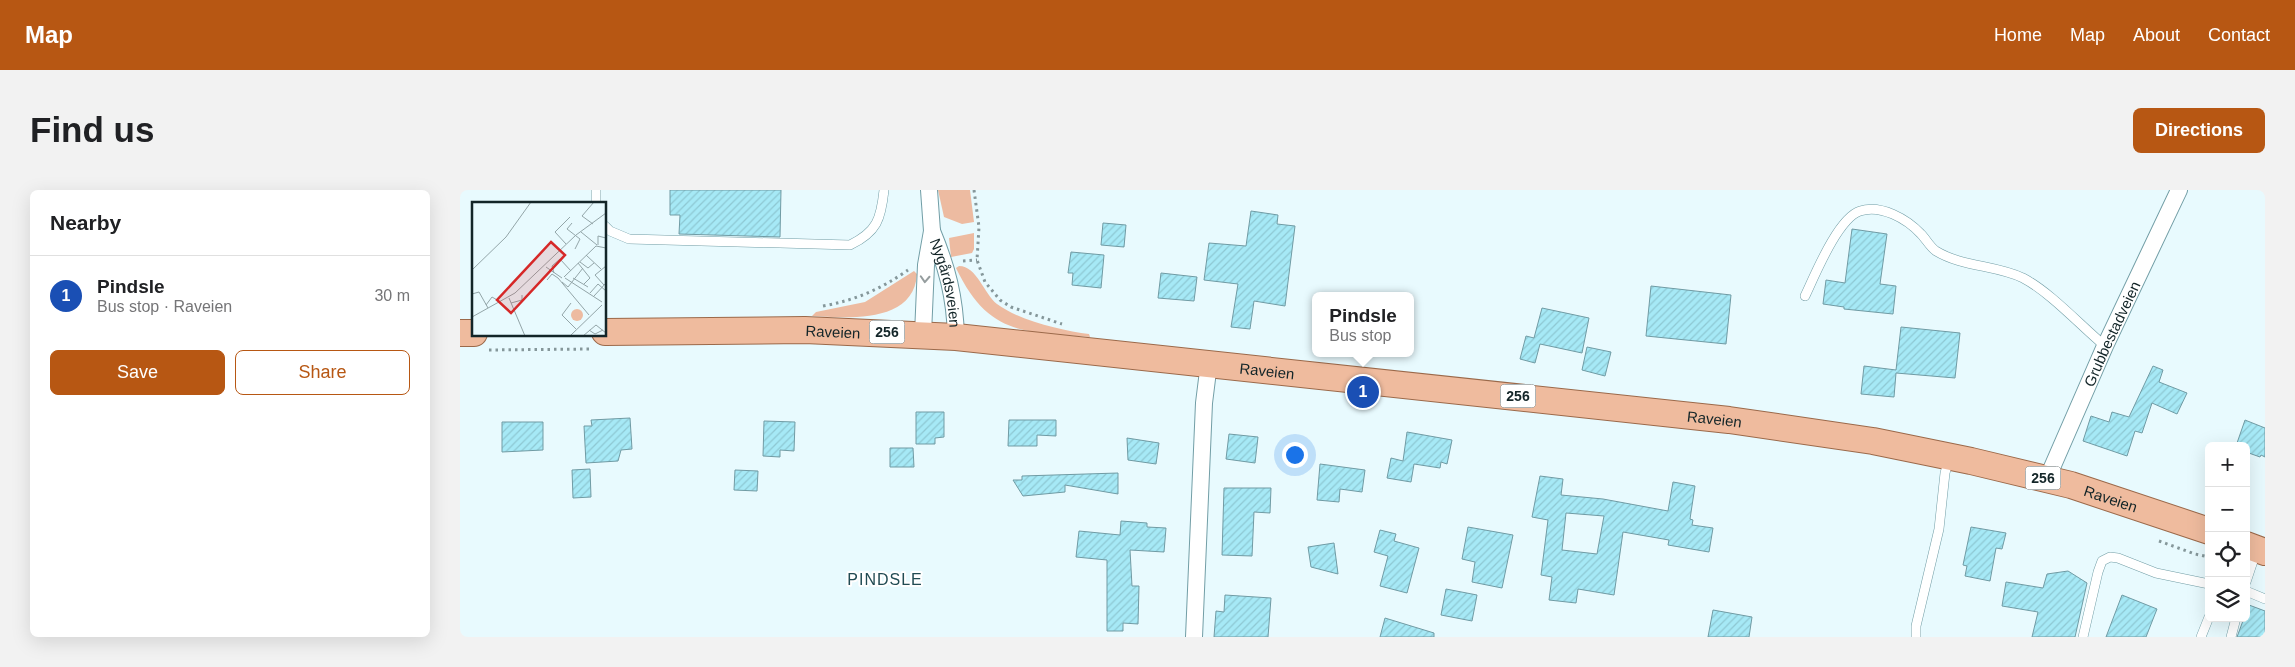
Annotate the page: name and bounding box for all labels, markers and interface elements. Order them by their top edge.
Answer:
text: Map [25,21,73,48]
text: Home [1994,25,2042,45]
text: Map [2070,25,2105,45]
text: About [2133,25,2180,45]
text: Contact [2208,25,2270,45]
button: Directions [2133,108,2265,153]
text: Find us [30,110,154,149]
inset map [472,202,606,336]
text: Nearby [50,211,121,234]
street label: Nygårdsveien [927,236,964,328]
one-way arrow [919,275,930,283]
text: Pindsle [97,276,165,297]
street label: Grubbestadveien [2080,278,2143,389]
text: 1 [62,287,70,304]
text: 30 m [374,287,410,304]
popup [1312,292,1414,357]
text: Bus stop · Raveien [97,298,232,315]
text: Pindsle [1329,305,1397,326]
road number: 256 [870,320,904,344]
street label: Raveien [805,322,861,341]
text: Bus stop [1329,327,1391,344]
button: Save [50,350,225,395]
button: Share [235,350,410,395]
street label: Raveien [1239,359,1295,382]
pin: 1 [1347,373,1379,411]
road number: 256 [1500,385,1536,408]
street label: Raveien [1686,407,1743,430]
your location [1282,442,1308,468]
map controls [2205,442,2250,622]
button: + [2205,442,2250,487]
road number: 256 [2026,466,2060,490]
street label: Raveien [2082,482,2140,515]
button: − [2205,487,2250,532]
button: locate [2205,532,2250,577]
district label: PINDSLE [847,571,923,588]
button: layers [2205,577,2250,622]

